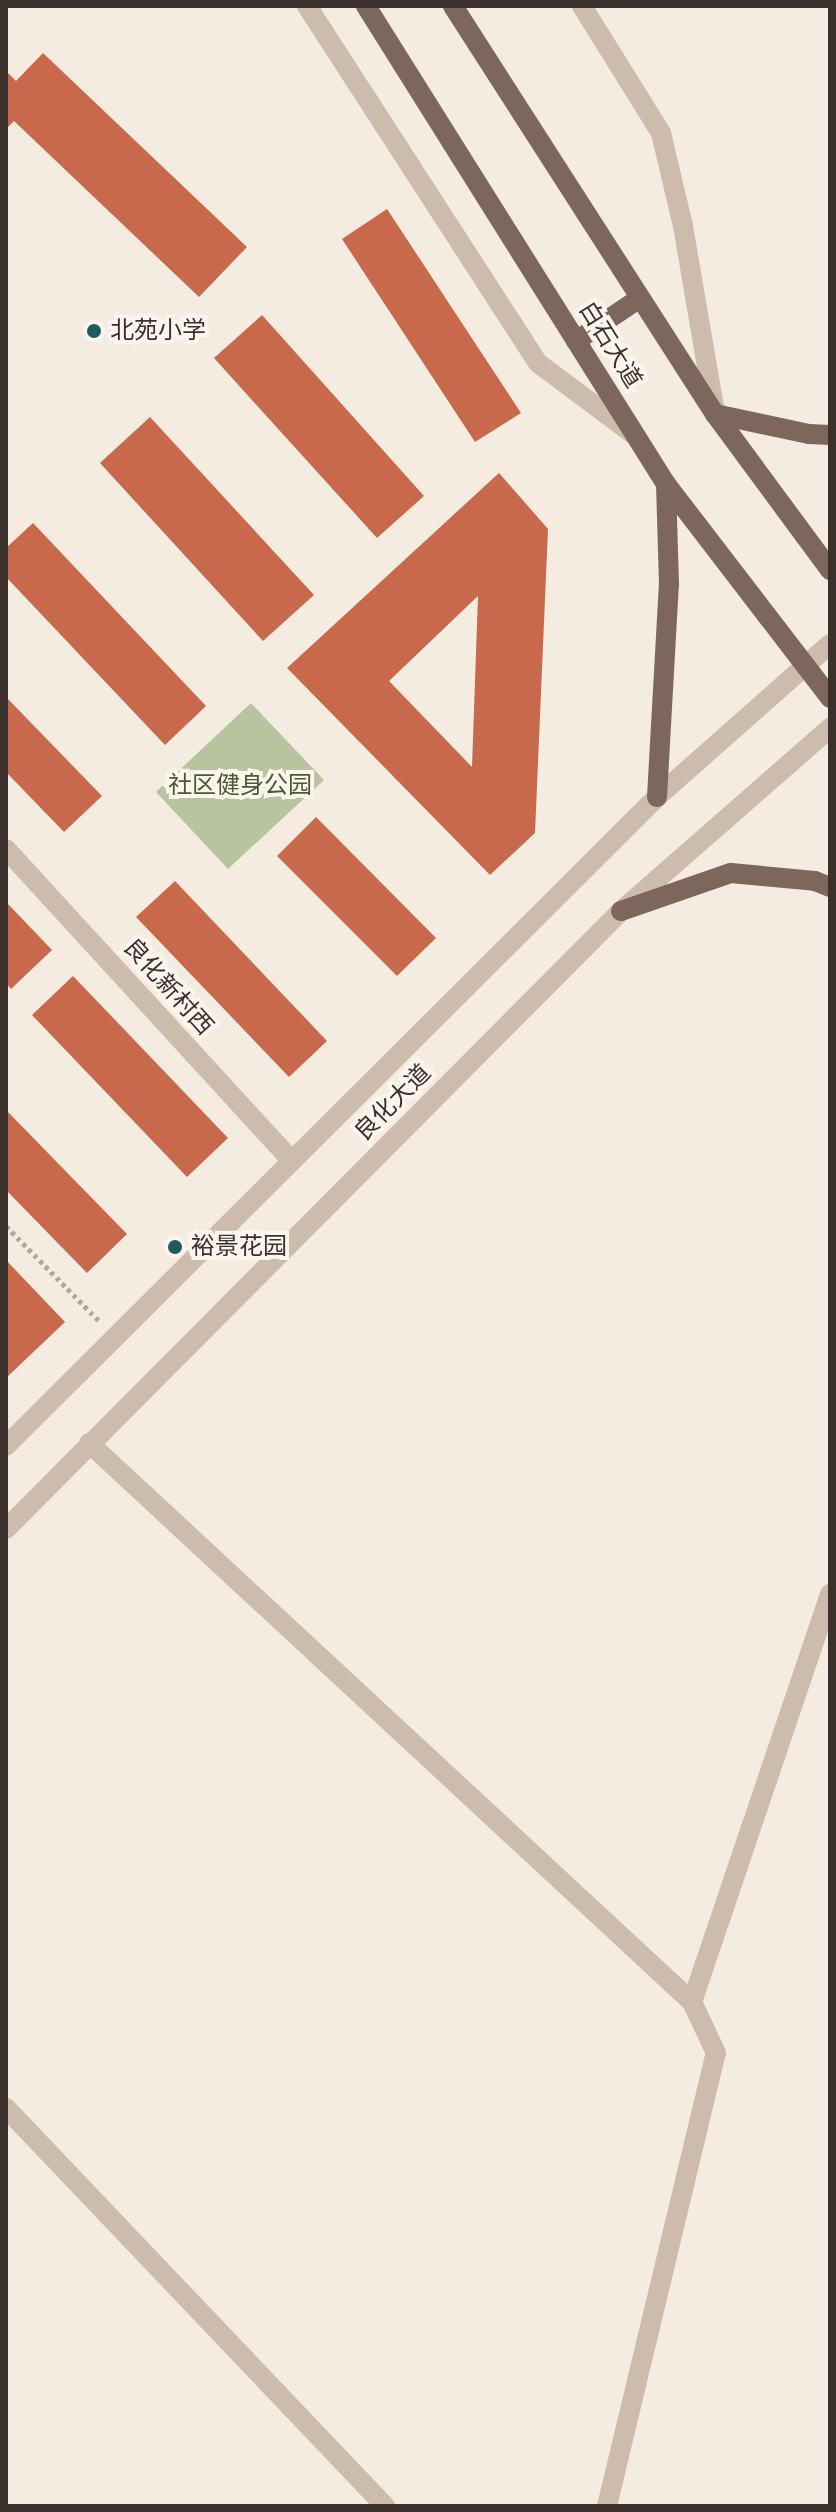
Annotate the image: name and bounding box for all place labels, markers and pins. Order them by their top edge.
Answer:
place label: 北苑小学 [110,317,206,345]
marker: 北苑小学 [85,322,103,340]
place label: 裕景花园 [191,1233,287,1261]
marker: 裕景花园 [166,1238,184,1256]

